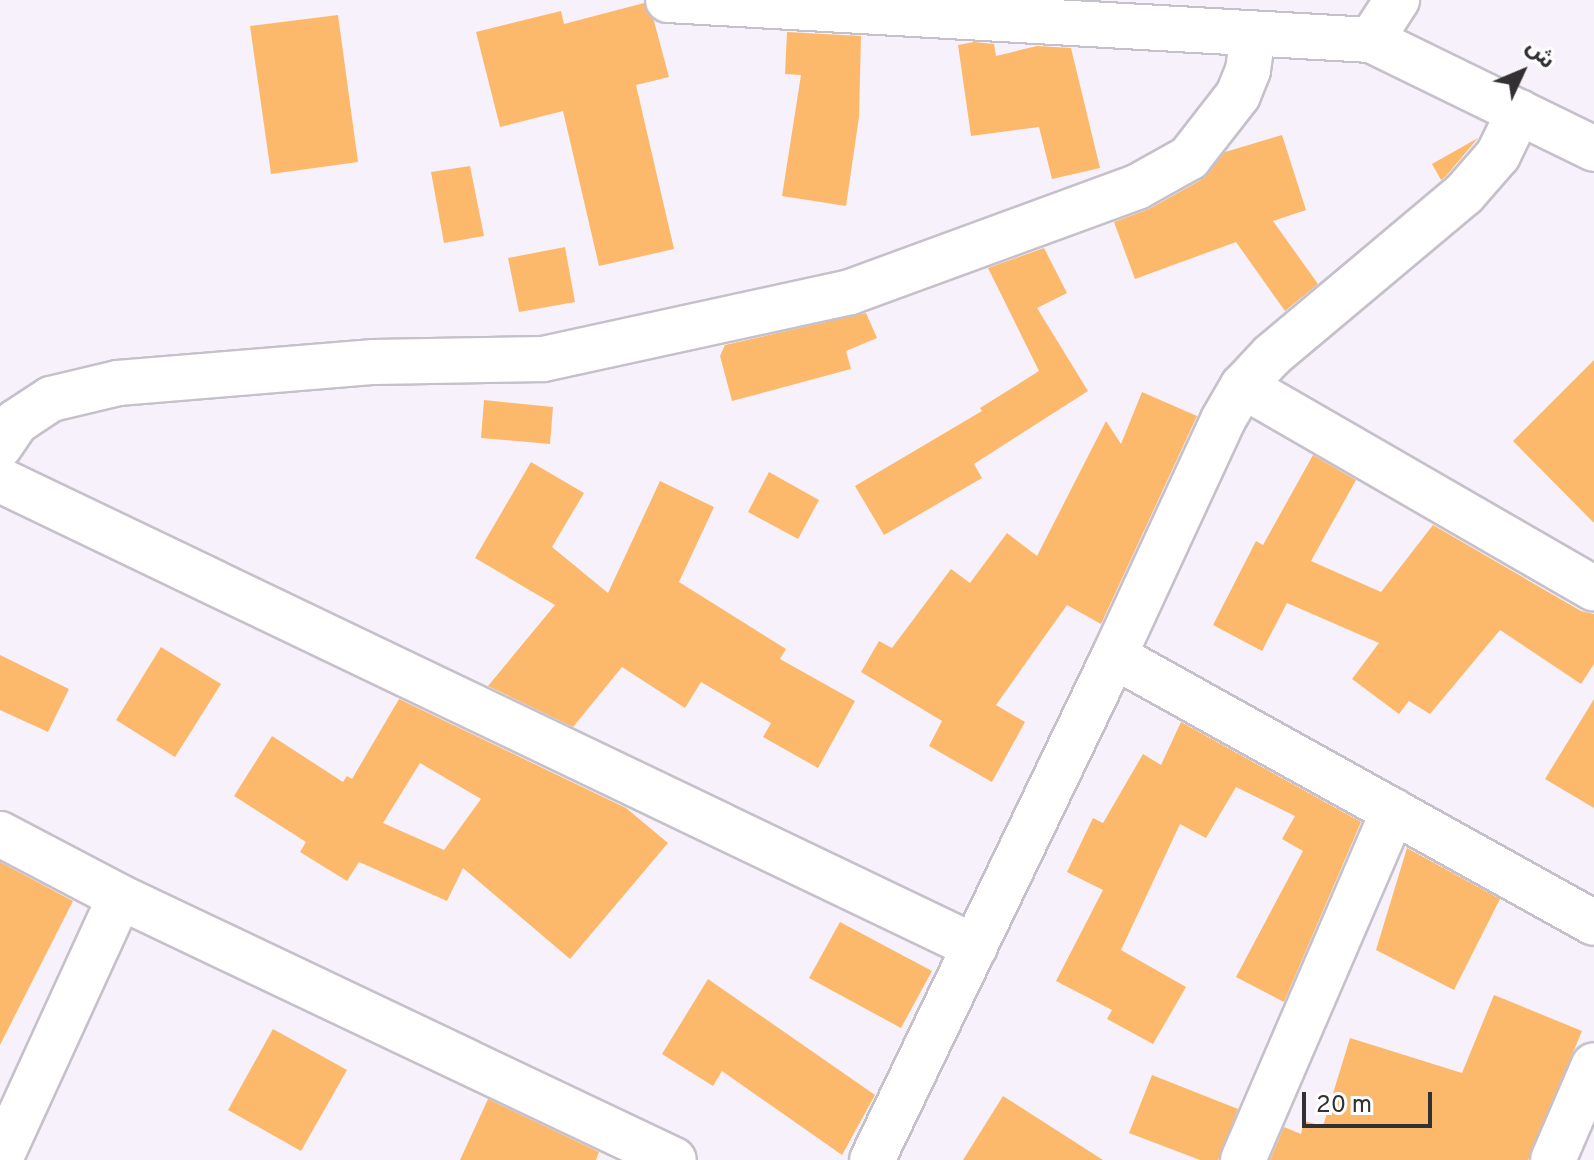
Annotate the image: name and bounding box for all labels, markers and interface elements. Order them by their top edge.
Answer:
north arrow [1482,32,1562,112]
text: ش [1519,35,1560,75]
scale bar [1306,1076,1436,1126]
text: 20 m [1316,1091,1372,1121]

